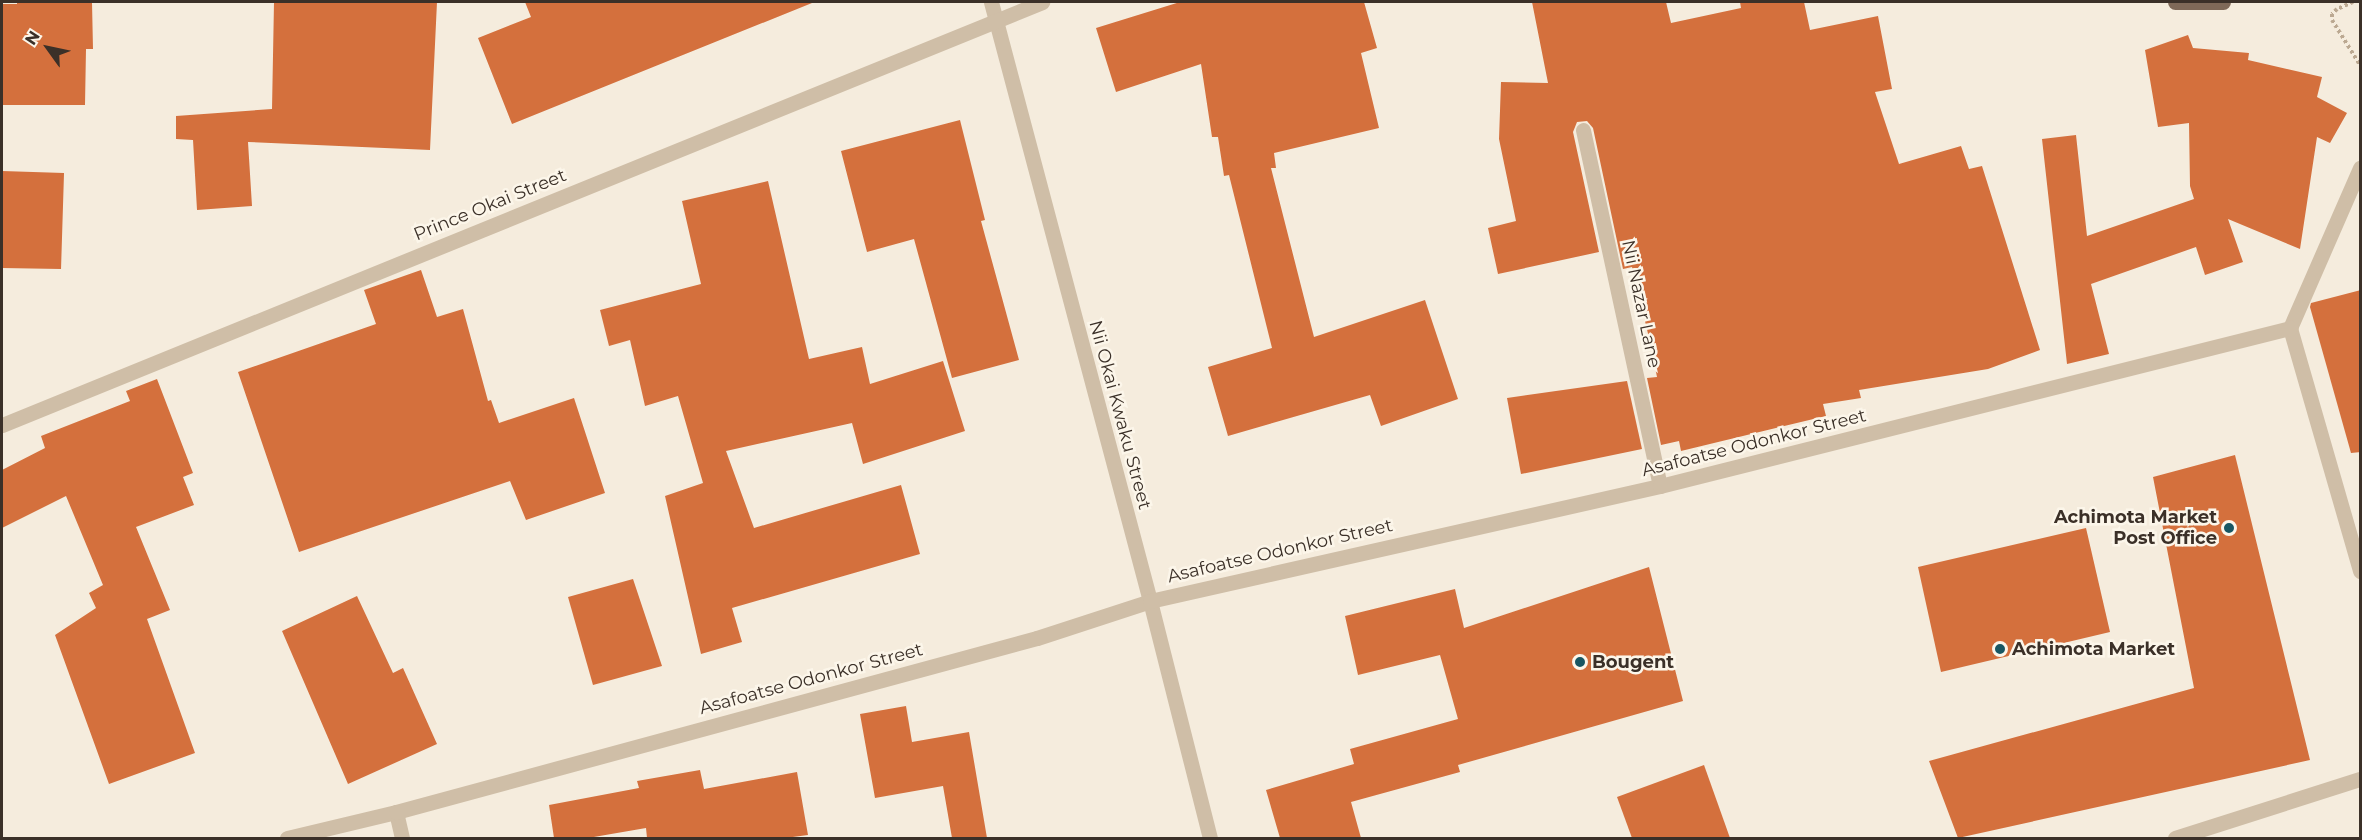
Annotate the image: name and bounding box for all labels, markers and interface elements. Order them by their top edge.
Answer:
north arrow [18,18,78,78]
text: N [21,27,44,49]
street label: Prince Okai Street [411,165,569,245]
street label: Nii Nazar Lane [1617,238,1665,370]
street label: Nii Okai Kwaku Street [1084,318,1156,512]
street label: Asafoatse Odonkor Street [1640,405,1868,481]
place label: Achimota Market Post Office [2054,507,2217,550]
street label: Asafoatse Odonkor Street [1165,515,1395,587]
marker: Achimota Market Post Office [2222,521,2236,535]
place label: Achimota Market [2012,638,2175,660]
street label: Asafoatse Odonkor Street [697,639,925,719]
marker: Achimota Market [1993,642,2007,656]
place label: Bougent [1592,651,1674,673]
marker: Bougent [1573,655,1587,669]

